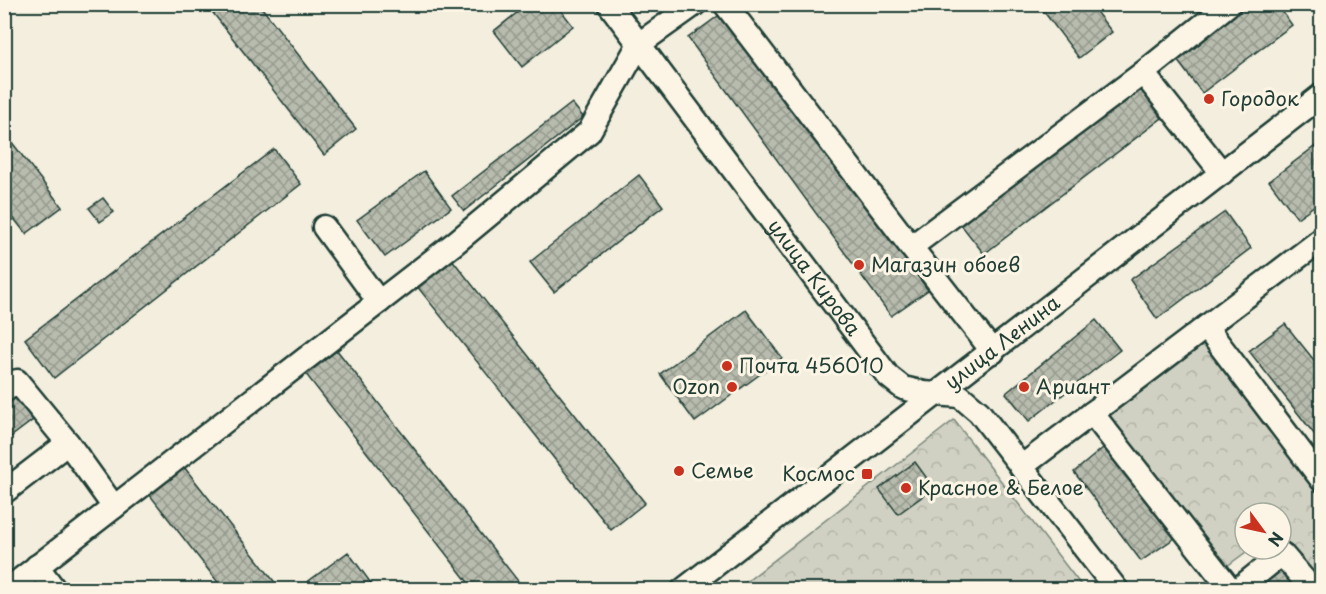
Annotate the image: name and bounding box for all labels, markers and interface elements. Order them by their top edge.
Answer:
place label: Городок [1221,83,1299,113]
marker: Городок [1202,92,1216,106]
street label: улица Кирова [761,212,869,342]
place label: Магазин обоев [871,249,1020,279]
marker: Магазин обоев [852,258,866,272]
street label: улица Ленина [938,287,1066,396]
place label: Почта 456010 [739,350,884,380]
marker: Почта 456010 [720,359,734,373]
place label: Ozon [672,371,720,401]
place label: Ариант [1036,371,1110,401]
marker: Ozon [725,380,739,394]
marker: Ариант [1017,380,1031,394]
place label: Семье [691,455,754,485]
place label: Космос [782,458,855,488]
marker: Семье [672,464,686,478]
marker: Космос [860,467,874,481]
place label: Красное & Белое [918,472,1084,502]
marker: Красное & Белое [899,481,913,495]
north arrow [1233,501,1293,561]
text: N [1263,528,1290,552]

